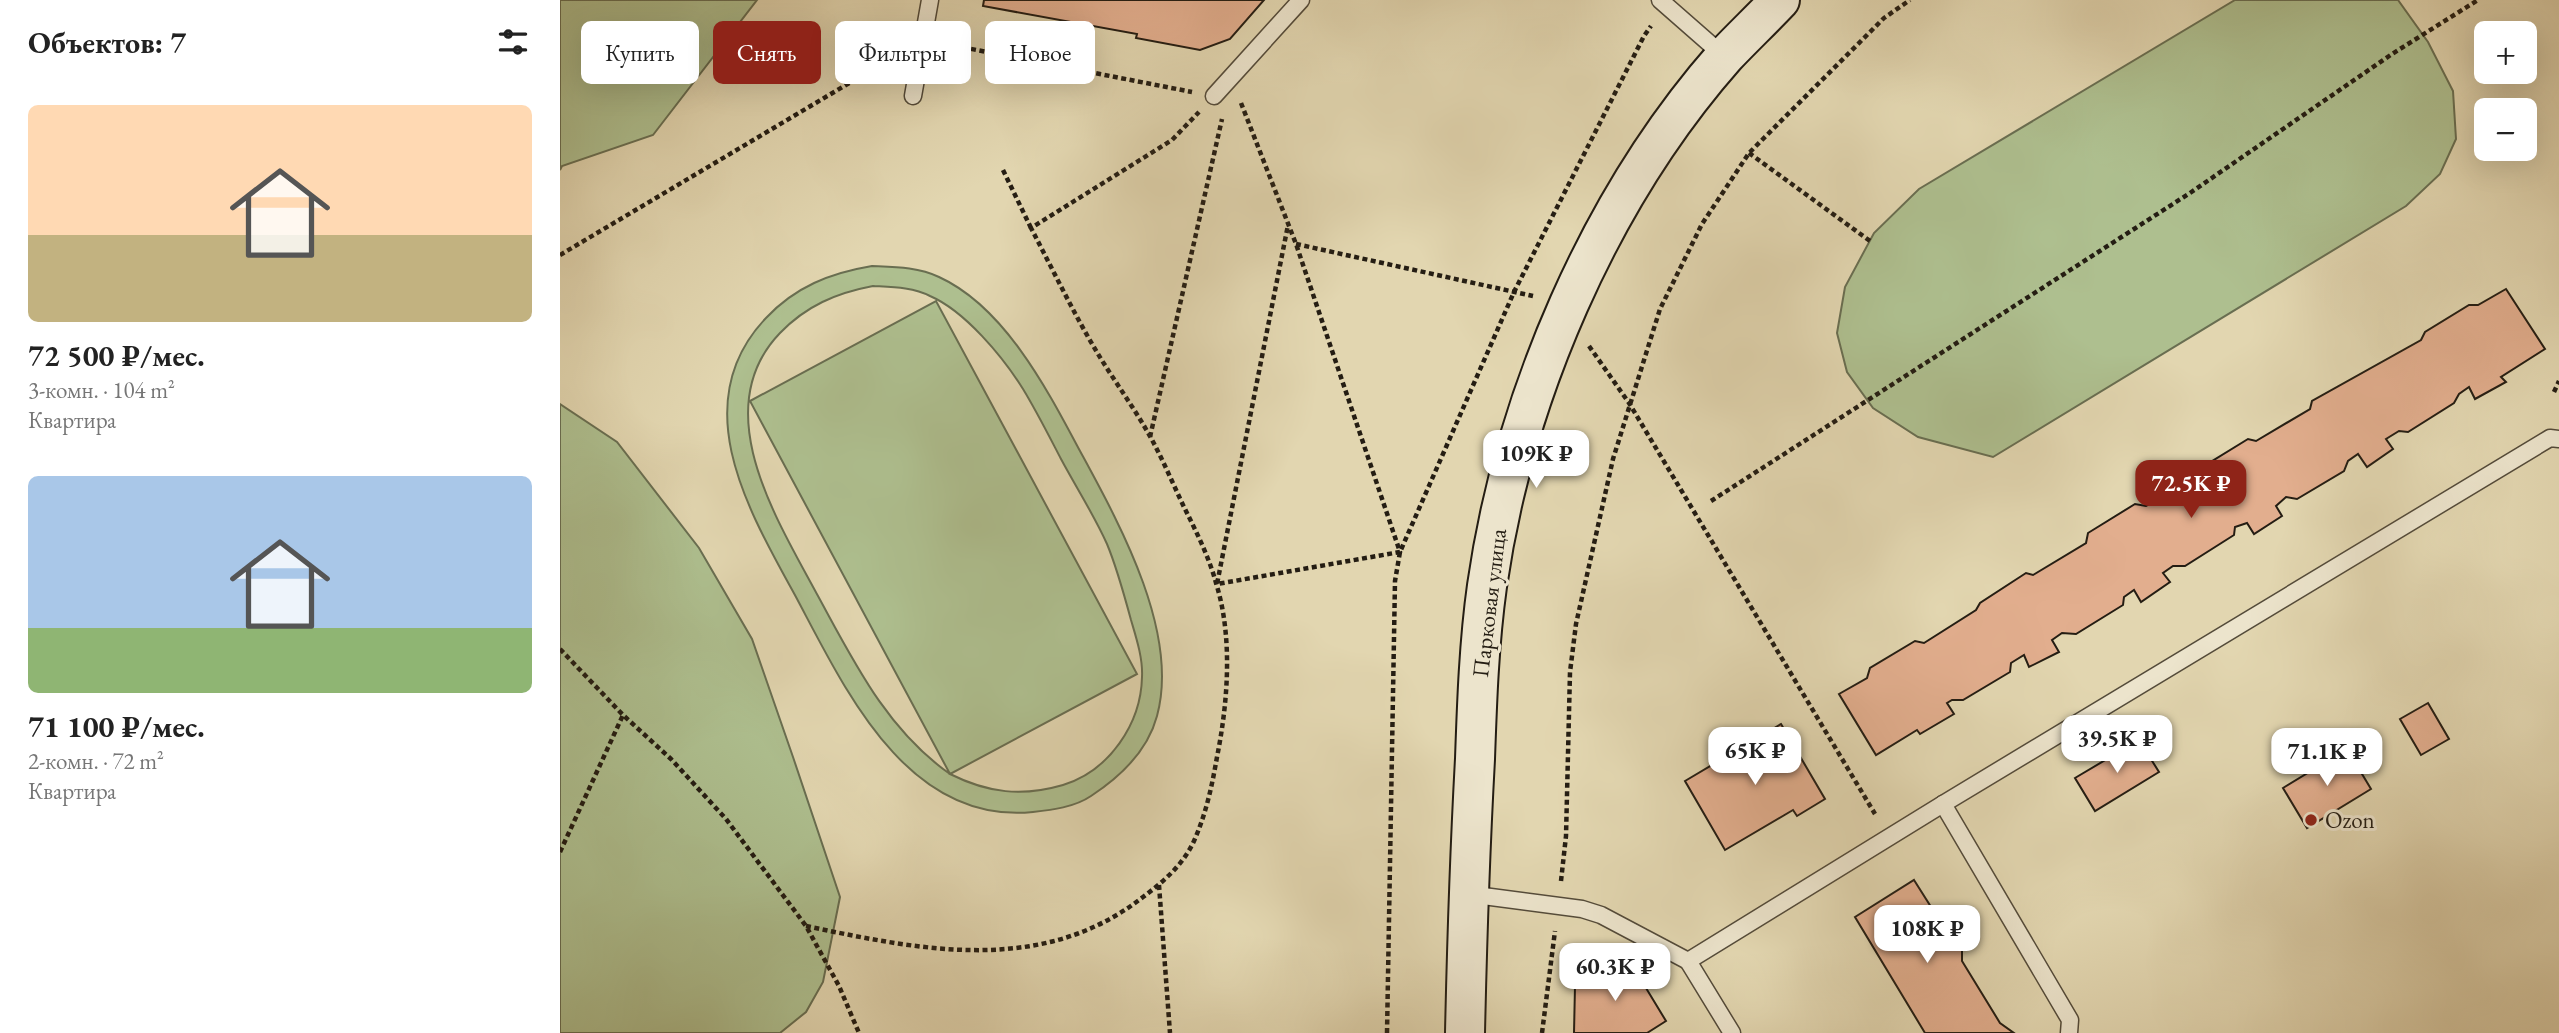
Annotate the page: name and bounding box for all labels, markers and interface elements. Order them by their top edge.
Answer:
chip: Купить [581,21,699,84]
chip: Снять [713,21,821,84]
chip: Фильтры [835,21,971,84]
chip: Новое [985,21,1095,84]
map controls [2474,21,2537,161]
button: + [2474,21,2537,84]
text: Объектов: 7 [28,23,186,62]
icon: filters [494,23,532,61]
button: − [2474,98,2537,161]
icon: home [217,150,343,276]
text: 72 500 ₽/мес. [28,336,205,375]
text: 3-комн. · 104 m² [28,375,175,405]
text: Квартира [28,405,116,435]
pin: 109K ₽ [1479,430,1593,490]
text: 109K ₽ [1499,438,1573,468]
pin: 72.5K ₽ [2126,461,2256,520]
text: 72.5K ₽ [2151,468,2231,498]
icon: home [217,521,343,647]
street label: Парковая улица [1465,526,1513,679]
text: 71 100 ₽/мес. [28,707,205,746]
pin: 39.5K ₽ [2052,716,2182,775]
text: 39.5K ₽ [2077,723,2157,753]
pin: 65K ₽ [1706,728,1804,787]
pin: 71.1K ₽ [2262,728,2392,788]
text: 65K ₽ [1724,735,1786,765]
text: 71.1K ₽ [2287,736,2367,766]
text: 2-комн. · 72 m² [28,746,164,776]
text: Квартира [28,776,116,806]
place label: Ozon [2325,805,2375,835]
marker: Ozon [2303,812,2319,828]
pin: 108K ₽ [1870,906,1984,965]
text: 108K ₽ [1890,913,1964,943]
pin: 60.3K ₽ [1550,944,1680,1003]
text: 60.3K ₽ [1575,951,1655,981]

